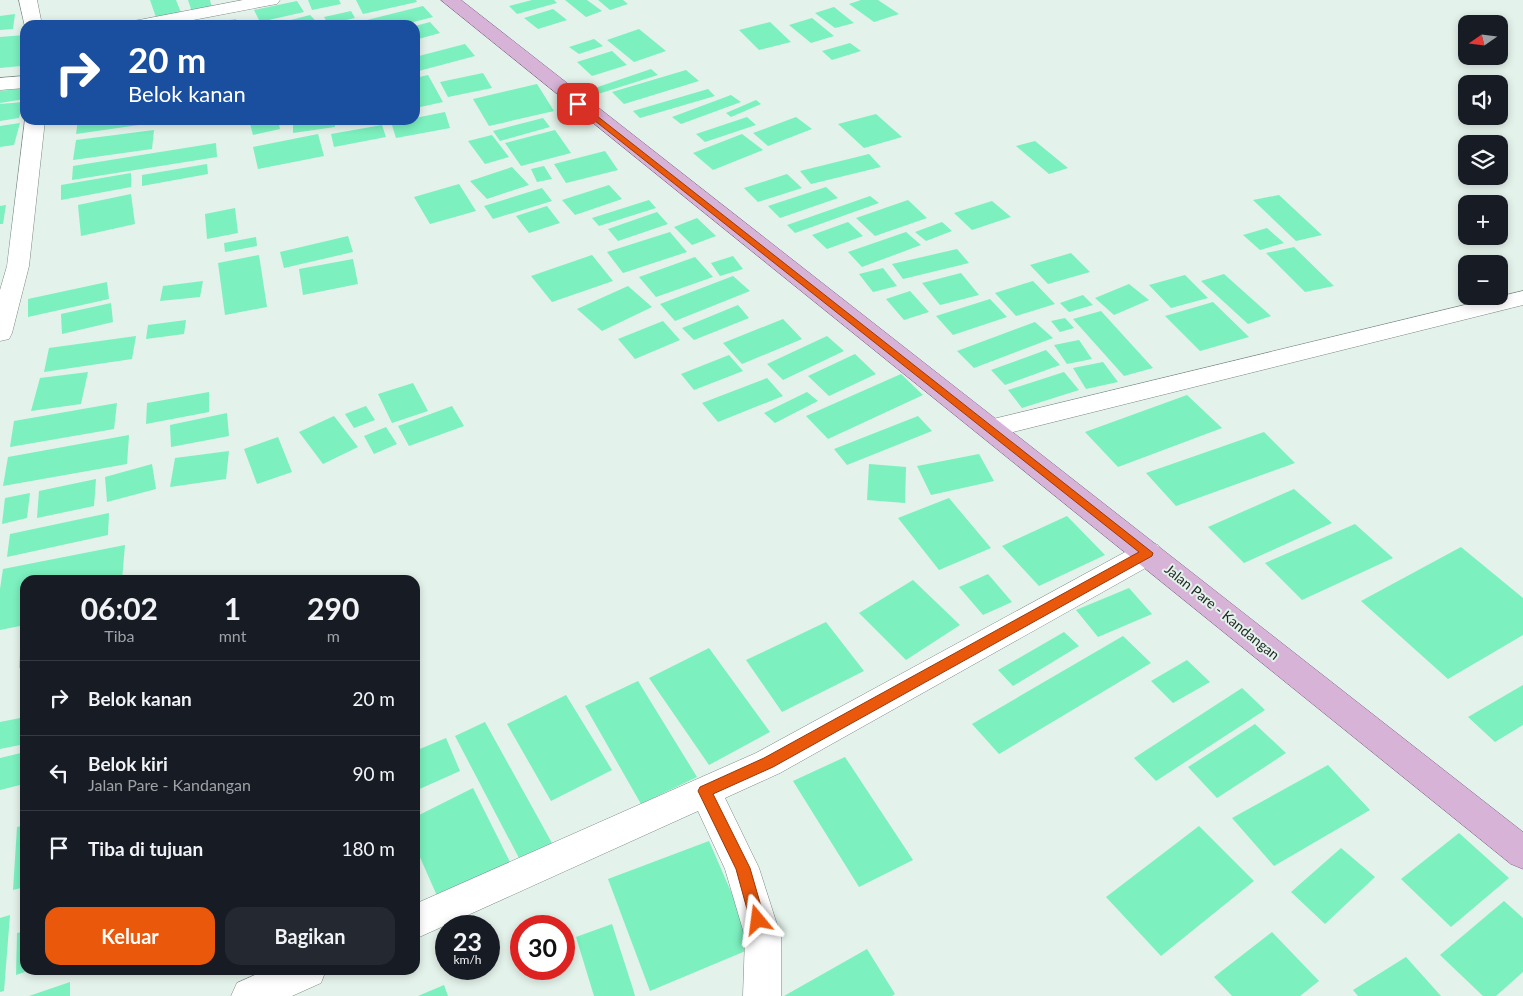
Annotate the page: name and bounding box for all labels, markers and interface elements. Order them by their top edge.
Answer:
north arrow [1458,15,1508,65]
map controls [1458,15,1508,305]
text: 20 m [128,38,206,80]
icon: right [45,40,110,105]
button: sound [1458,75,1508,125]
text: Belok kanan [128,80,246,107]
pin [557,83,599,125]
icon: arrive [564,90,592,118]
button: layers [1458,135,1508,185]
button: + [1458,195,1508,245]
button: − [1458,255,1508,305]
street label: Jalan Pare - Kandangan [1162,560,1283,663]
text: 06:02 [81,590,158,626]
text: 1 [224,590,241,626]
text: 290 [307,590,359,626]
text: Tiba [104,626,134,645]
text: mnt [219,626,246,645]
text: m [327,626,340,645]
icon: right [45,684,73,712]
text: Belok kanan [88,687,192,710]
text: 20 m [352,687,395,710]
text: Belok kiri [88,752,168,775]
icon: left [45,759,73,787]
text: 90 m [352,762,395,785]
text: Jalan Pare - Kandangan [88,775,251,794]
icon: arrive [45,834,73,862]
text: Tiba di tujuan [88,837,203,860]
text: 180 m [341,837,395,860]
position arrow [731,893,783,945]
button: Keluar [45,907,215,965]
button: Bagikan [225,907,395,965]
speed limit sign: 30 [510,915,575,980]
text: 23 [453,926,482,956]
text: km/h [453,952,482,967]

